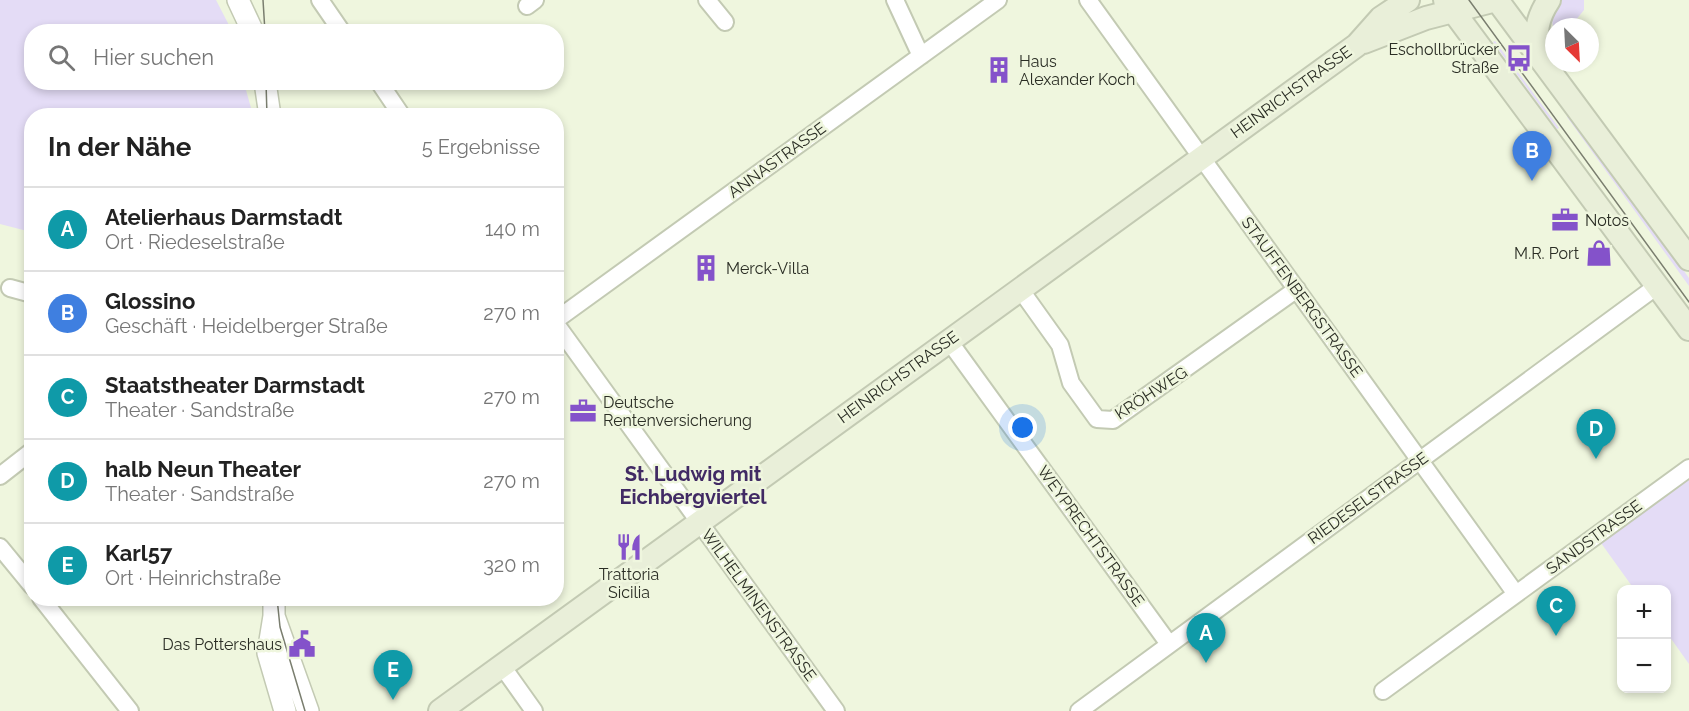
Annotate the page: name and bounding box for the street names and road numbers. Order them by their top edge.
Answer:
street label: HEINRICHSTRASSE [1227,42,1355,142]
street label: ANNASTRASSE [725,118,830,202]
street label: STAUFFENBERGSTRASSE [1237,213,1367,381]
street label: HEINRICHSTRASSE [834,327,962,427]
street label: KRÖHWEG [1111,362,1191,423]
street label: RIEDESELSTRASSE [1304,448,1432,548]
street label: WEYPRECHTSTRASSE [1034,462,1149,610]
street label: SANDSTRASSE [1542,496,1646,578]
street label: WILHELMINENSTRASSE [698,525,821,685]

